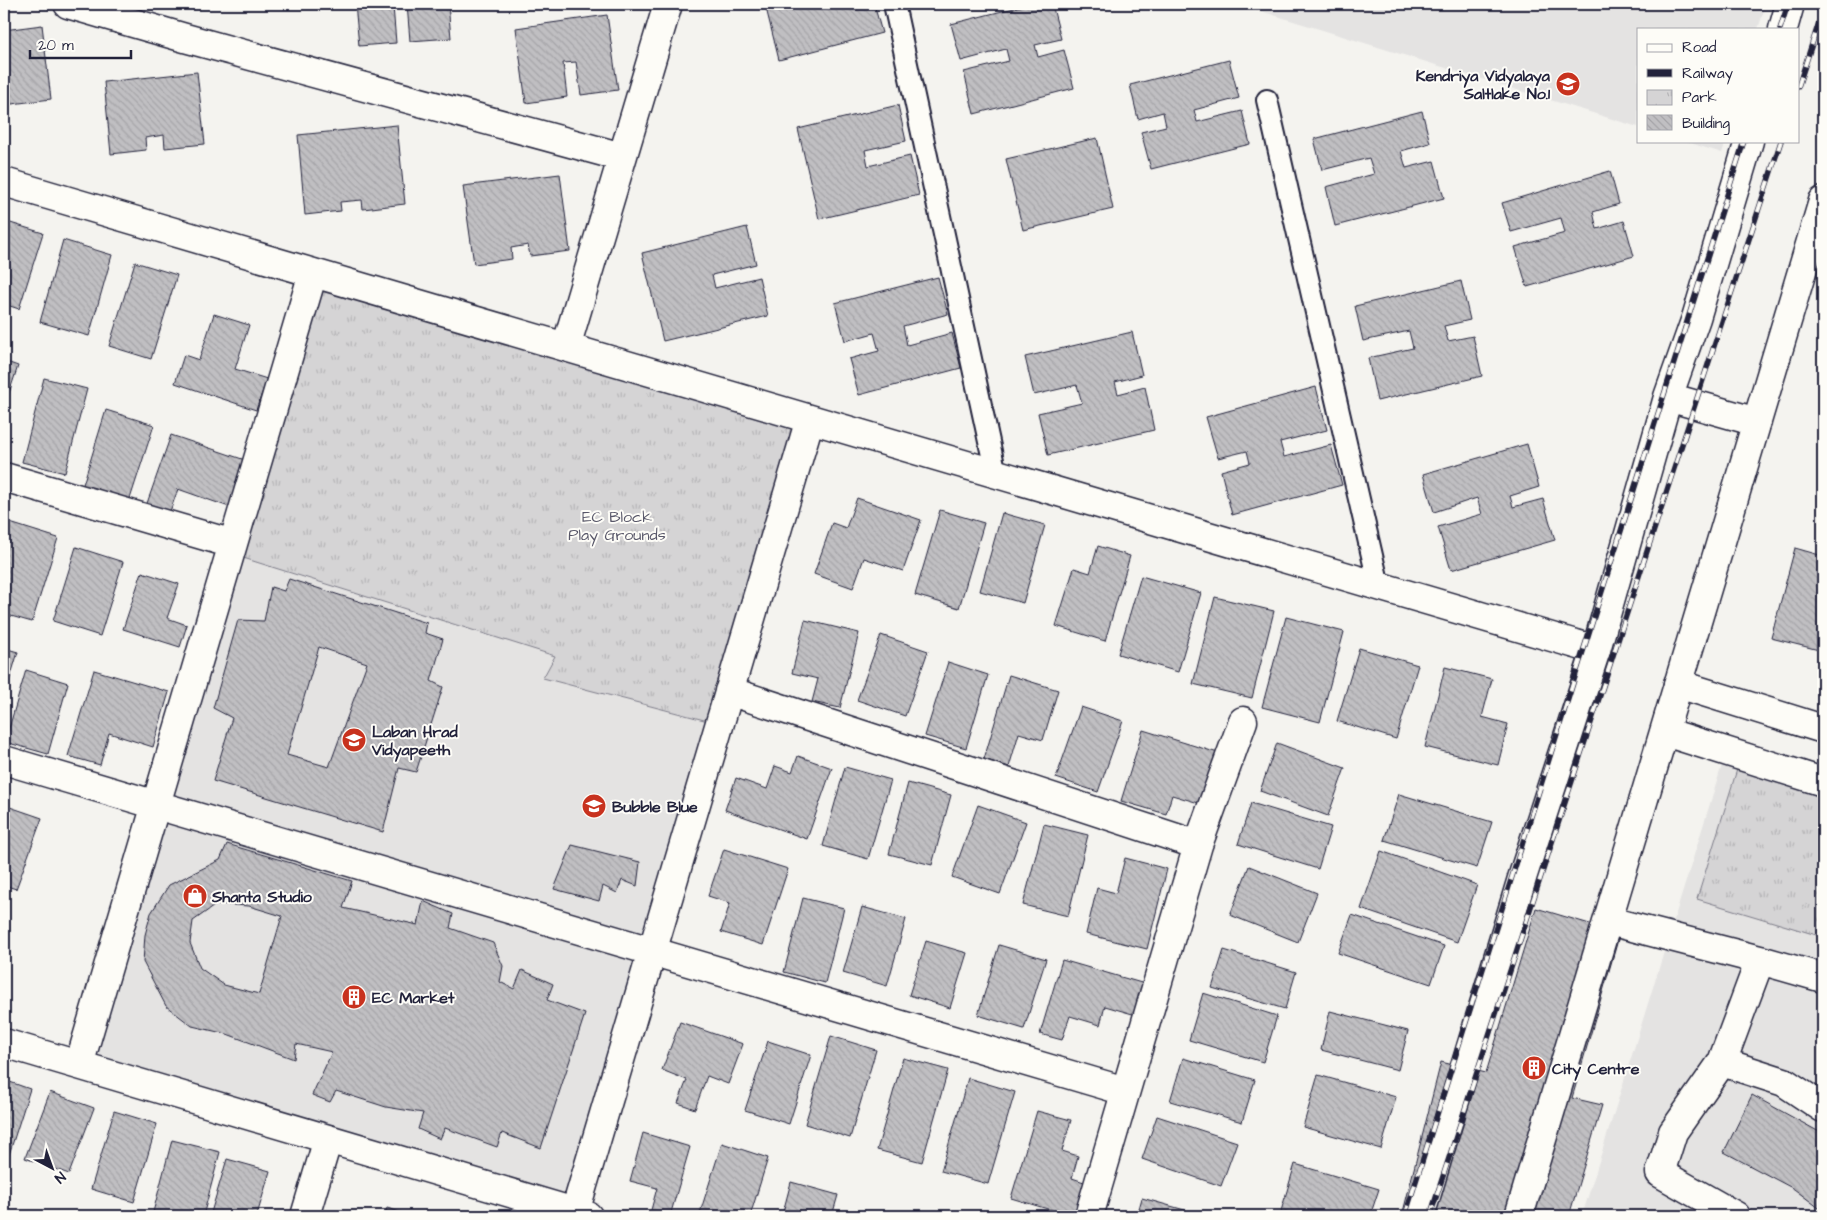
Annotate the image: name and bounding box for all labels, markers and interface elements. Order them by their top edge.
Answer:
scale bar [30,28,131,60]
legend [1637,28,1800,142]
text: 20 m [38,35,74,56]
text: Road [1682,37,1717,58]
text: Railway [1682,63,1733,85]
place label: Kendriya Vidyalaya Saltlake No.1 [1416,65,1551,105]
school or university icon: Kendriya Vidyalaya Saltlake No.1 [1555,71,1581,97]
text: Park [1682,87,1717,108]
text: Building [1682,113,1730,135]
park label: EC Block Play Grounds [568,506,666,547]
place label: Laban Hrad Vidyapeeth [371,721,458,762]
school or university icon: Laban Hrad Vidyapeeth [341,727,367,753]
school or university icon: Bubble Blue [581,793,607,819]
place label: Bubble Blue [612,796,698,818]
shop icon: Shanta Studio [182,883,208,909]
place label: Shanta Studio [211,886,313,908]
building icon: EC Market [341,984,367,1010]
place label: EC Market [372,987,455,1009]
building icon: City Centre [1521,1055,1547,1081]
place label: City Centre [1552,1058,1640,1081]
north arrow [28,1142,78,1192]
text: N [50,1167,70,1188]

